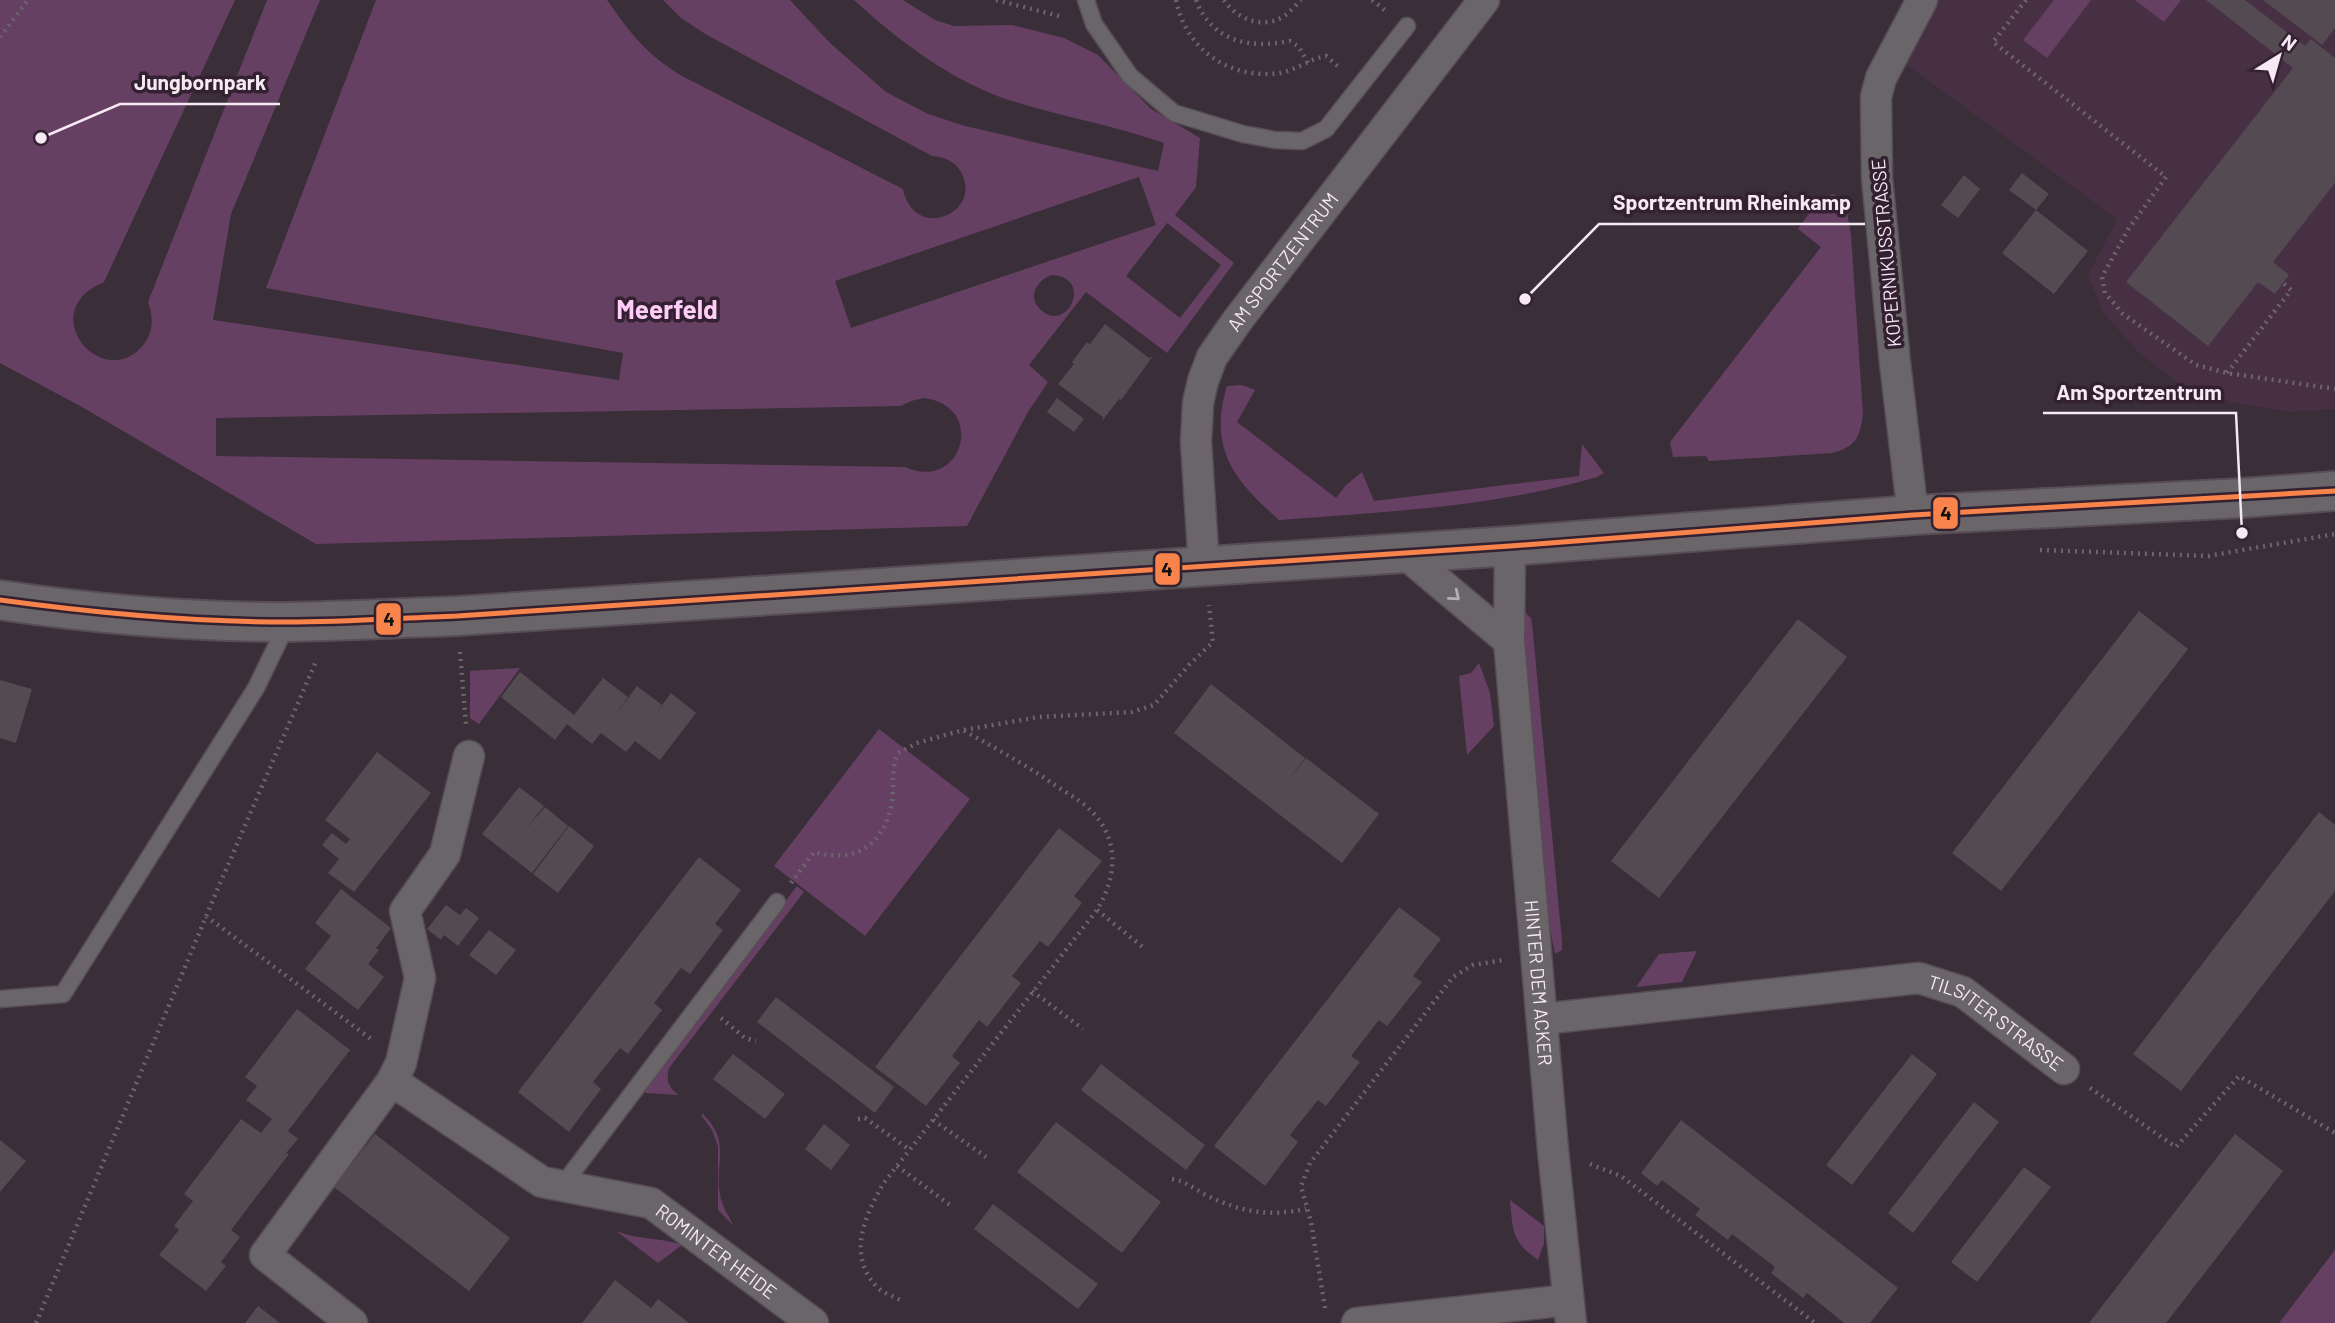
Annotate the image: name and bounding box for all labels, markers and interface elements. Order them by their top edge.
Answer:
north arrow [2244,21,2314,91]
text: N [2278,29,2302,55]
callout: Jungbornpark [120,62,280,104]
text: Jungbornpark [134,69,266,94]
street label: KOPERNIKUSSTRASSE [1866,158,1905,348]
callout: Sportzentrum Rheinkamp [1599,182,1865,224]
street label: AM SPORTZENTRUM [1222,188,1343,335]
text: Sportzentrum Rheinkamp [1613,189,1851,214]
district label: Meerfeld [616,293,718,324]
callout: Am Sportzentrum [2043,371,2236,413]
text: Am Sportzentrum [2056,379,2222,404]
line badge: 4 [1932,496,1959,530]
text: 4 [1940,501,1952,524]
line badge: 4 [1154,552,1181,586]
text: 4 [1161,557,1173,580]
one-way arrow [1447,588,1460,600]
line badge: 4 [375,602,402,636]
text: 4 [383,607,395,630]
street label: HINTER DEM ACKER [1520,899,1558,1066]
street label: TILSITER STRASSE [1926,970,2068,1075]
street label: ROMINTER HEIDE [652,1199,782,1303]

